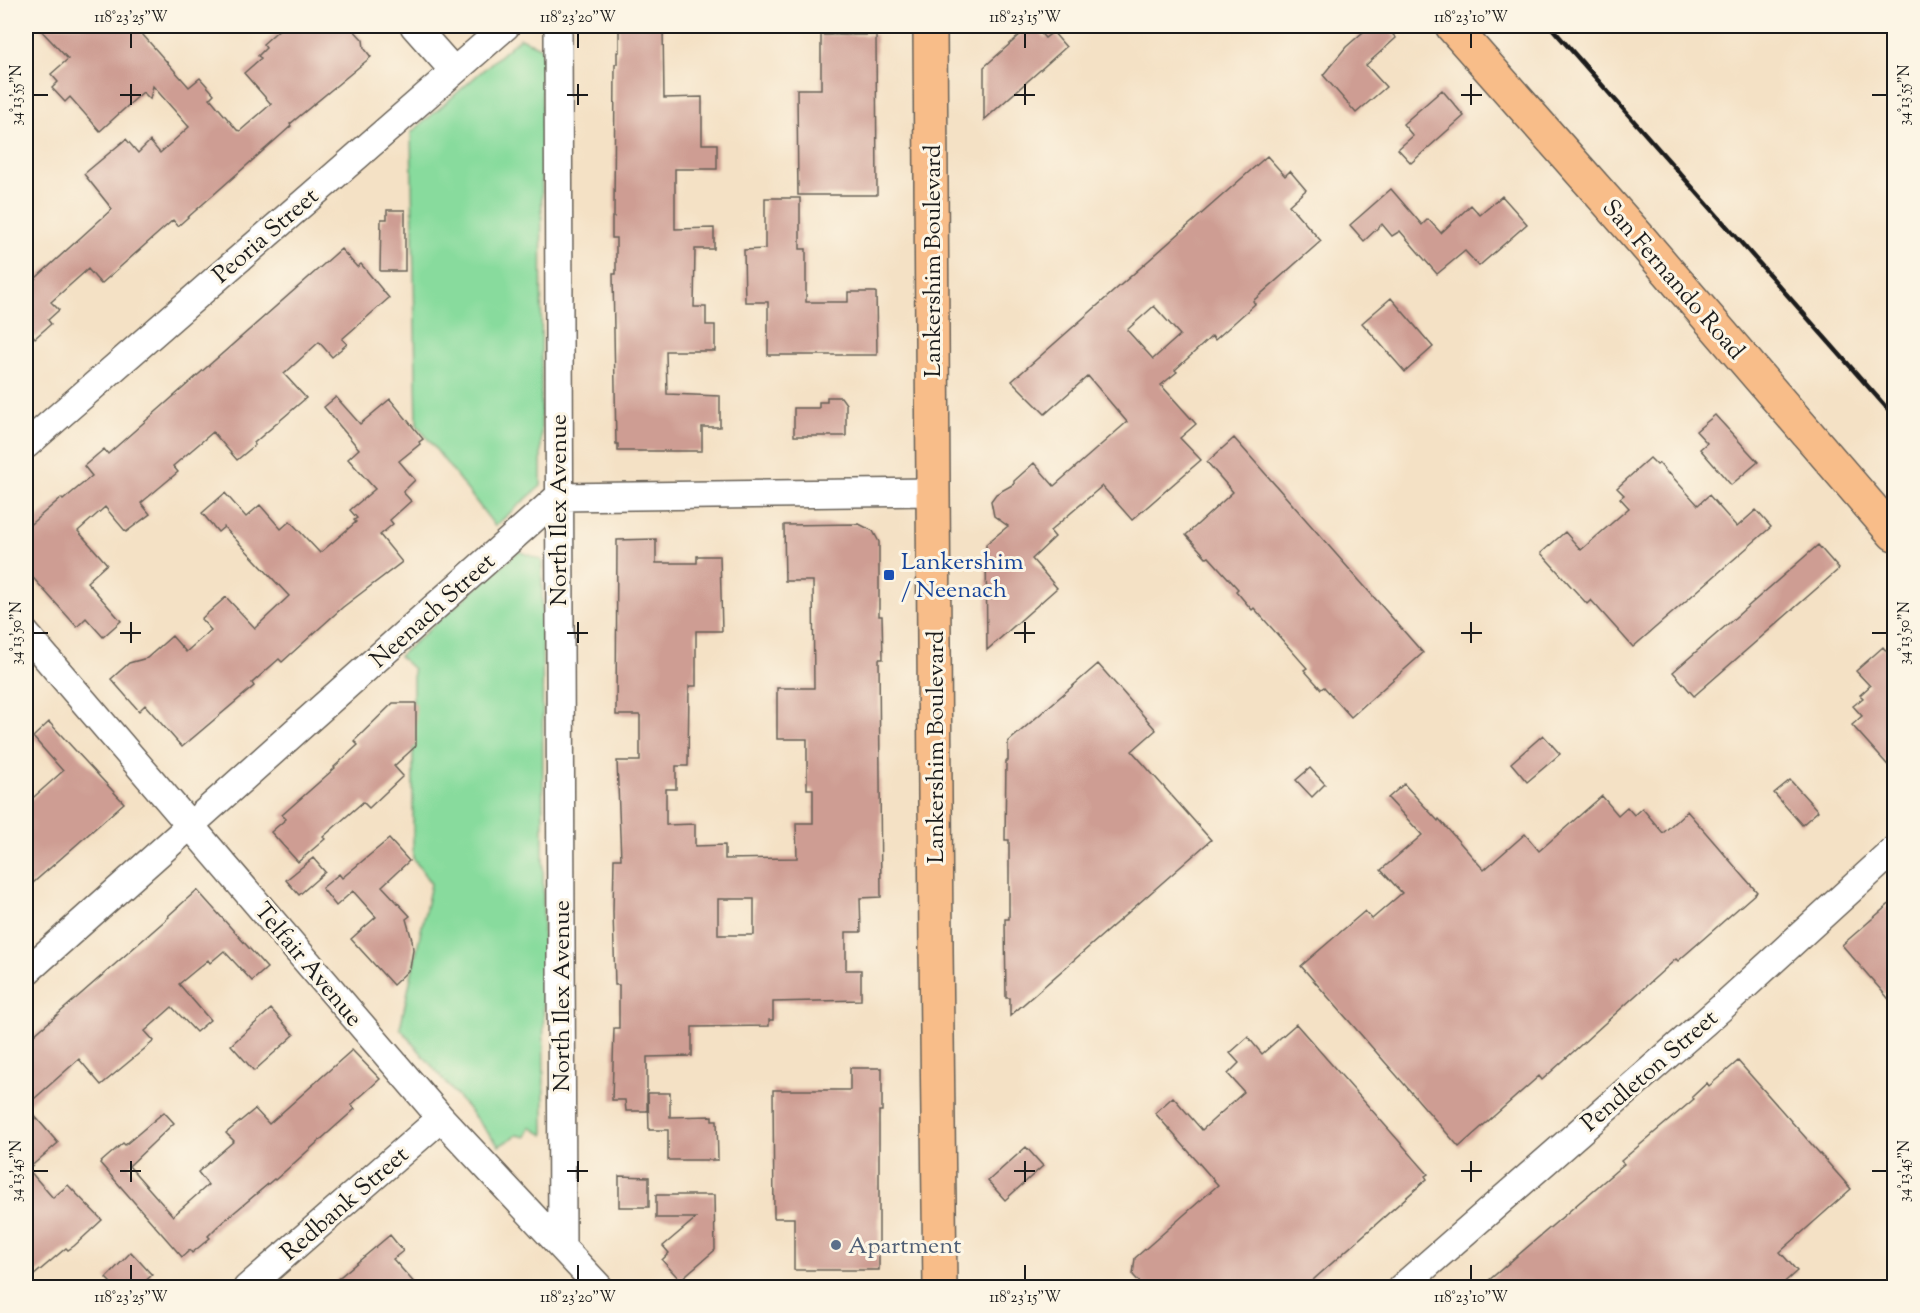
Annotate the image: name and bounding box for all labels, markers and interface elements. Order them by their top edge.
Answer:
text: 118°23'25"W [94,8,168,29]
text: 118°23'20"W [540,8,616,29]
text: 118°23'15"W [989,8,1061,29]
text: 118°23'10"W [1434,8,1508,29]
text: 34°13'55"N [7,64,28,126]
text: 34°13'55"N [1895,64,1916,126]
street label: Lankershim Boulevard [917,144,951,378]
street label: Peoria Street [206,181,327,292]
street label: San Fernando Road [1593,193,1752,368]
street label: North Ilex Avenue [543,414,577,606]
street label: Neenach Street [363,546,503,677]
place label: Lankershim / Neenach [901,546,1024,608]
marker: Lankershim / Neenach [882,568,896,582]
text: 34°13'50"N [7,601,28,665]
text: 34°13'50"N [1895,601,1916,665]
street label: Lankershim Boulevard [920,630,954,864]
street label: Telfair Avenue [245,896,370,1035]
street label: North Ilex Avenue [546,900,580,1092]
street label: Pendleton Street [1575,1002,1726,1141]
street label: Redbank Street [274,1139,417,1270]
text: 34°13'45"N [7,1140,28,1202]
text: 34°13'45"N [1895,1140,1916,1202]
place label: Apartment [848,1230,961,1264]
marker: Apartment [829,1238,843,1252]
text: 118°23'25"W [94,1288,168,1309]
text: 118°23'20"W [540,1288,616,1309]
text: 118°23'15"W [989,1288,1061,1309]
text: 118°23'10"W [1434,1288,1508,1309]

